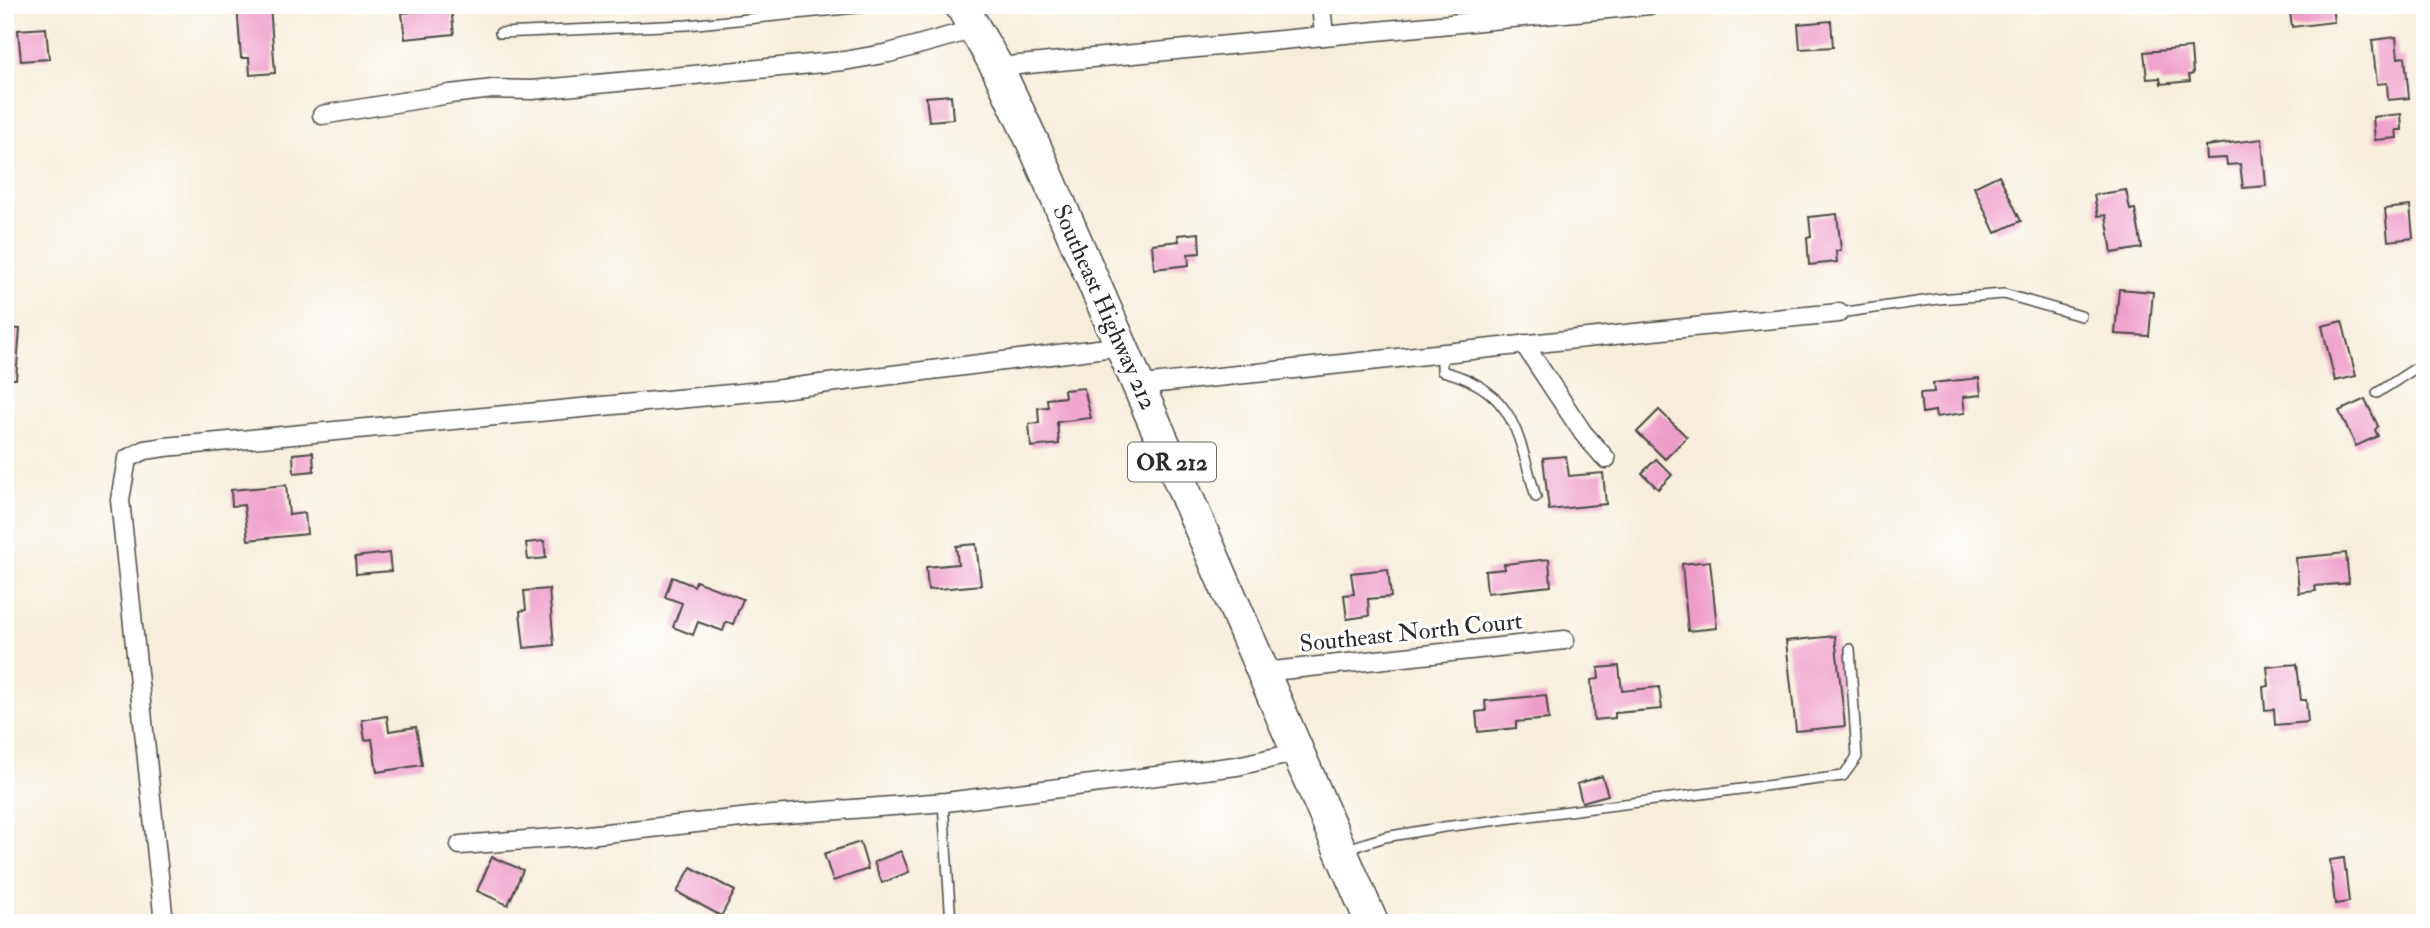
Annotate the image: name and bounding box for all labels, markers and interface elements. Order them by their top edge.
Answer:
street label: Southeast Highway 212 [1045,200,1164,415]
road number: OR 212 [1128,442,1216,482]
street label: Southeast North Court [1298,605,1524,660]

